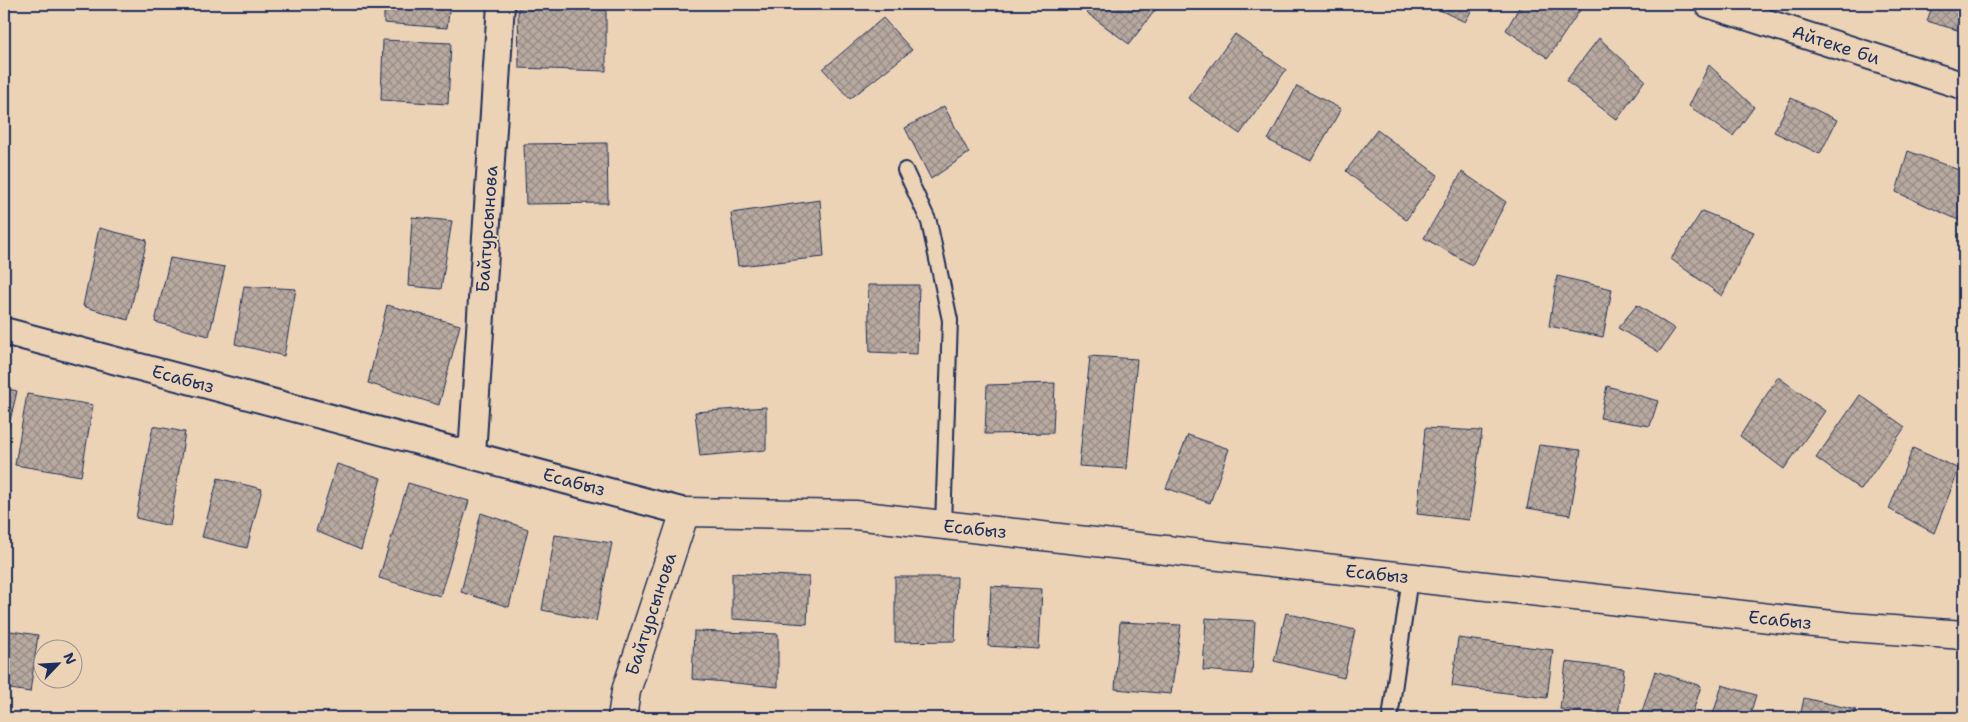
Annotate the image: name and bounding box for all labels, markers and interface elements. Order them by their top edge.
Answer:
street label: Айтеке би [1789,20,1883,71]
street label: Байтурсынова [471,165,503,293]
street label: Есабыз [149,359,217,399]
street label: Есабыз [540,462,608,502]
street label: Есабыз [942,514,1008,544]
street label: Байтурсынова [620,550,682,678]
street label: Есабыз [1344,559,1410,589]
street label: Есабыз [1747,605,1813,635]
north arrow [32,640,82,690]
text: N [59,650,80,667]

